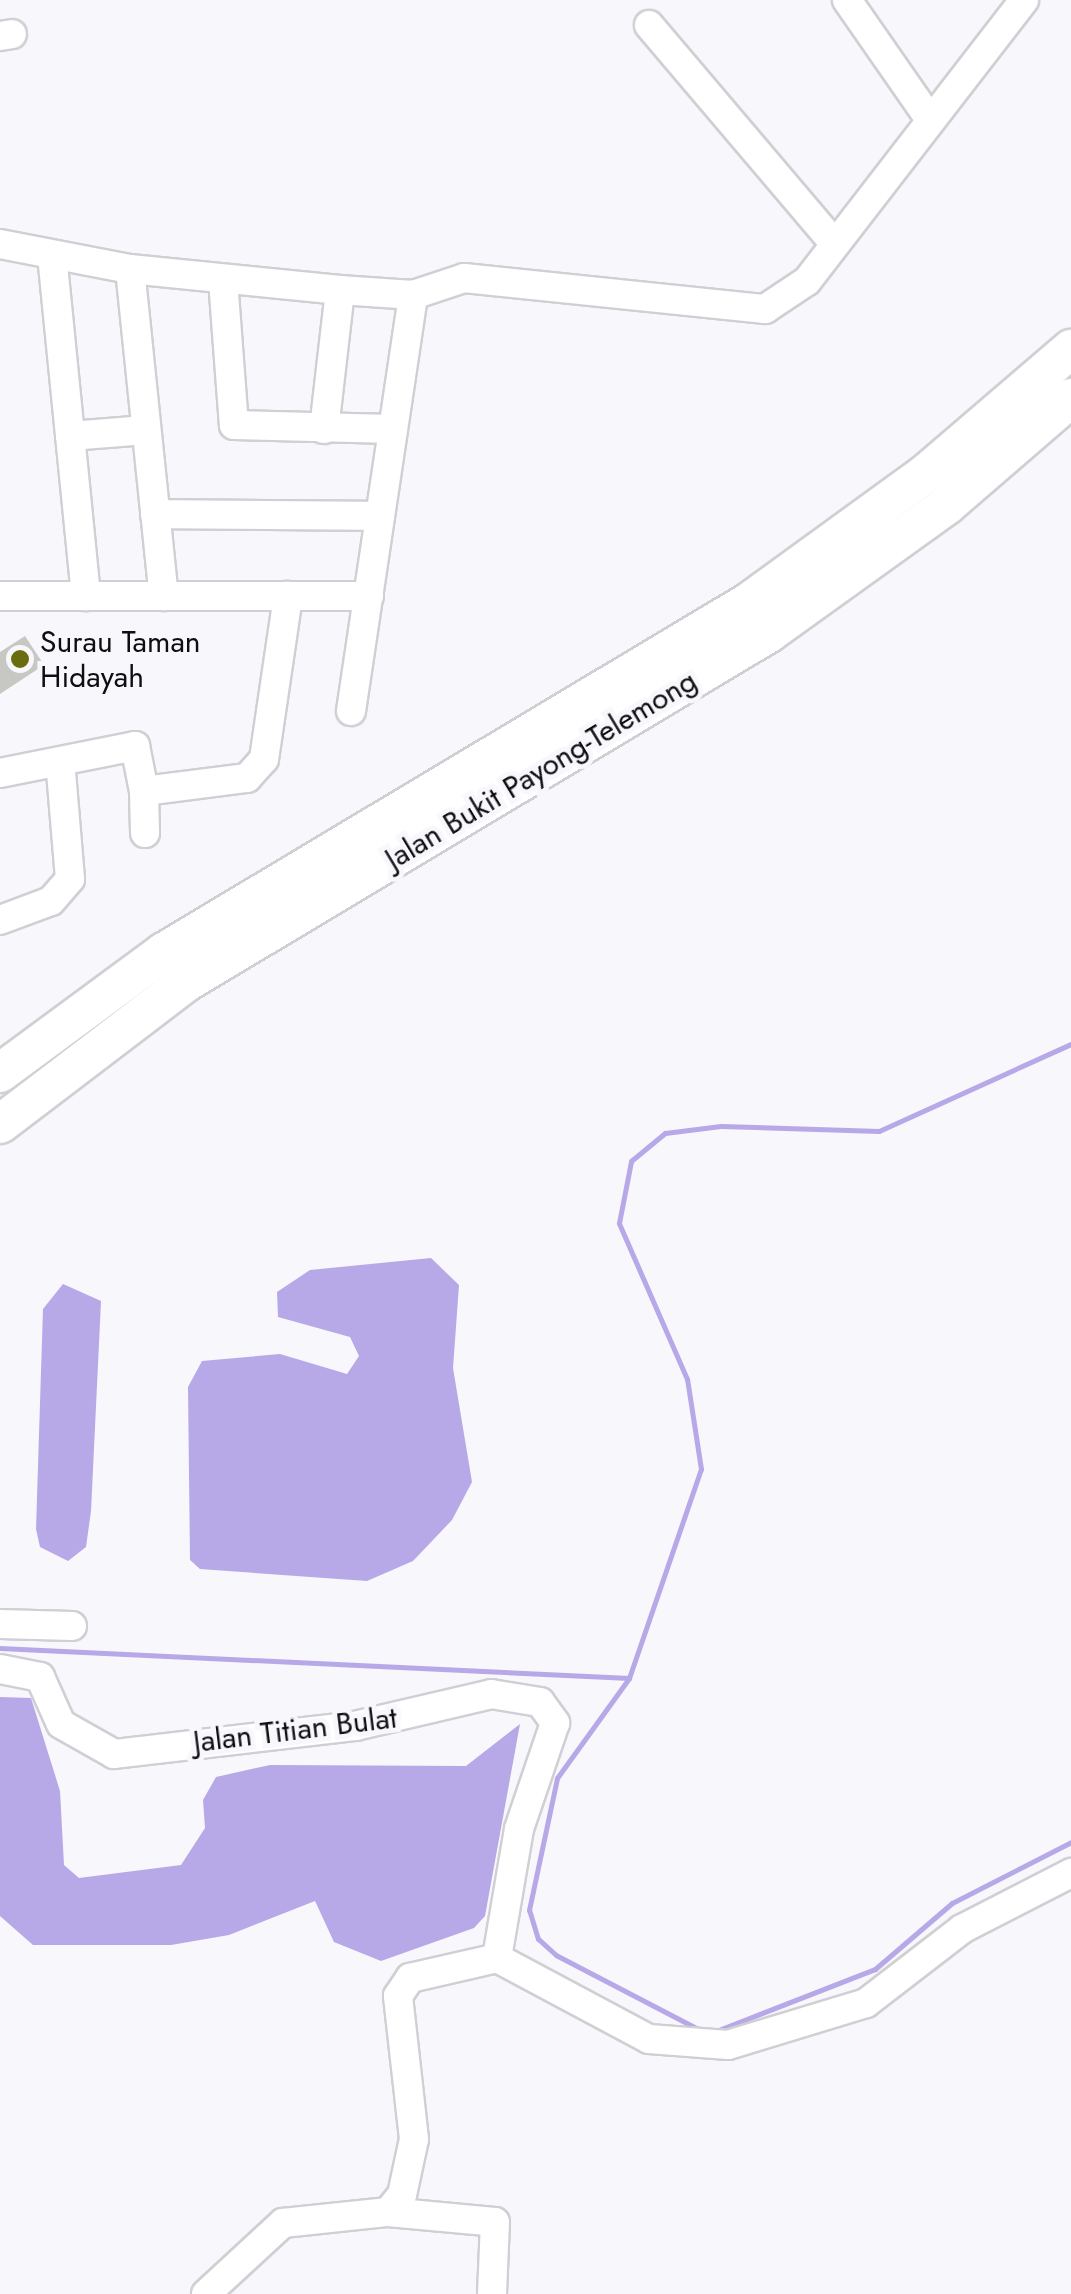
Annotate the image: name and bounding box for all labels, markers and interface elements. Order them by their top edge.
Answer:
place label: Surau Taman Hidayah [40,624,201,694]
marker: Surau Taman Hidayah [9,648,31,670]
street label: Jalan Bukit Payong-Telemong [379,663,703,877]
street label: Jalan Titian Bulat [191,1700,399,1760]

